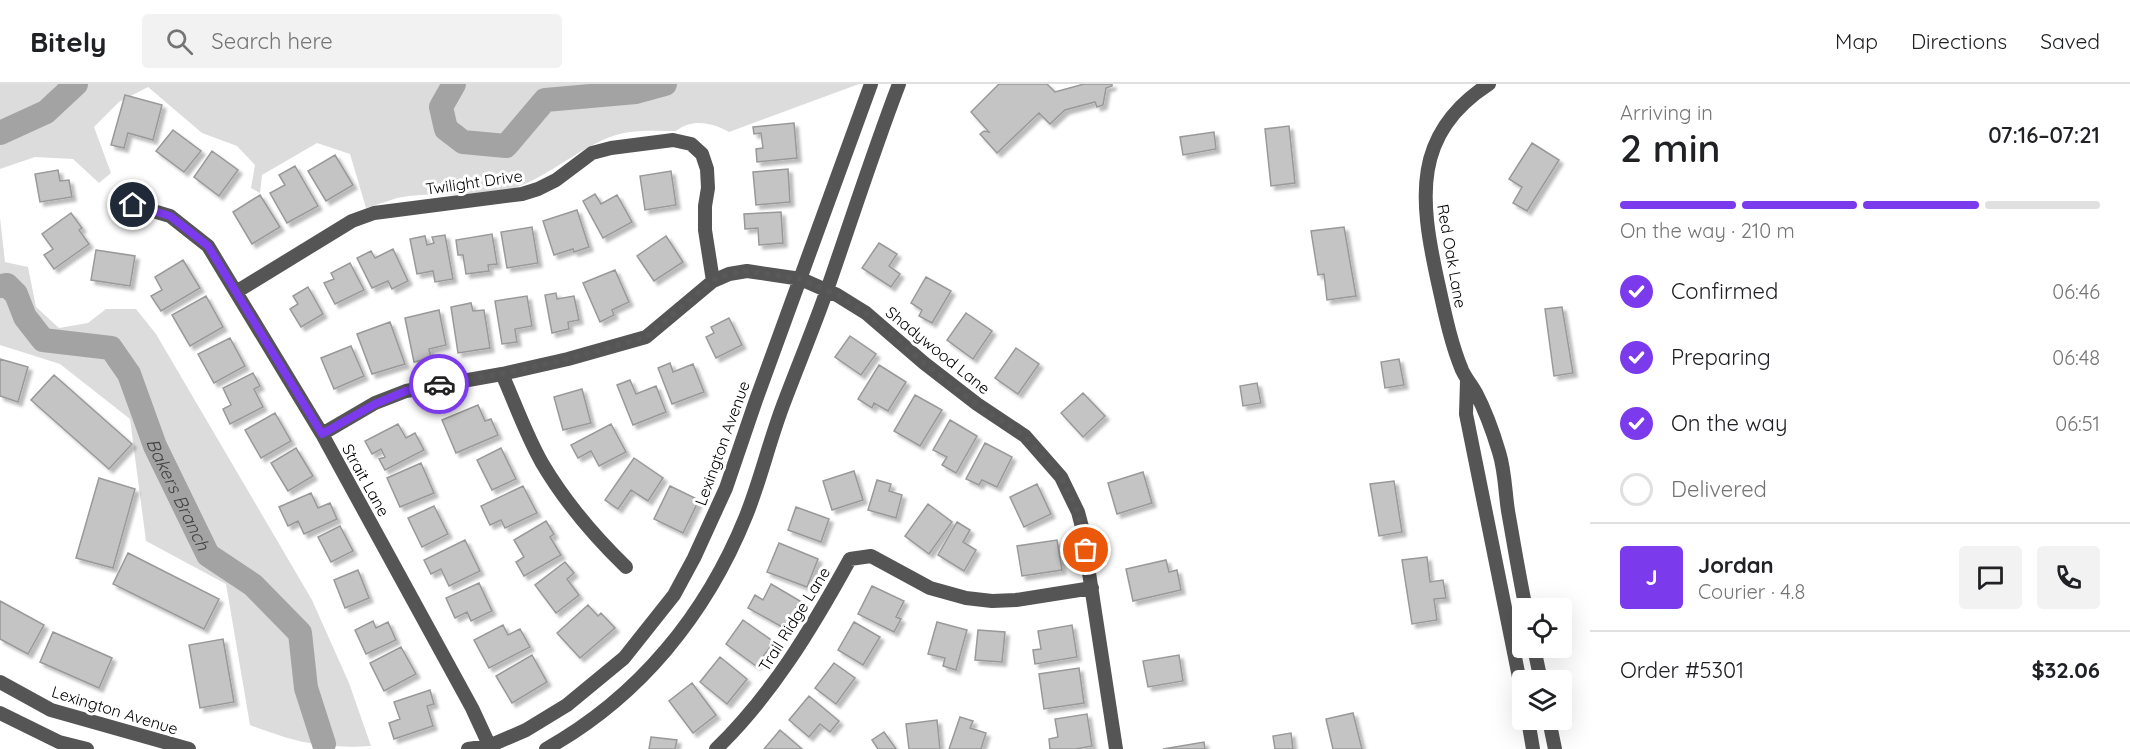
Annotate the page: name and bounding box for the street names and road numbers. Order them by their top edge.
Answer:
street label: Twilight Drive [424,165,524,199]
street label: Red Oak Lane [1433,202,1471,310]
street label: Shadywood Lane [882,302,994,398]
street label: Lexington Avenue [690,378,754,508]
street label: Strait Lane [338,440,394,520]
street label: Trail Ridge Lane [754,563,834,675]
street label: Lexington Avenue [49,681,181,739]

